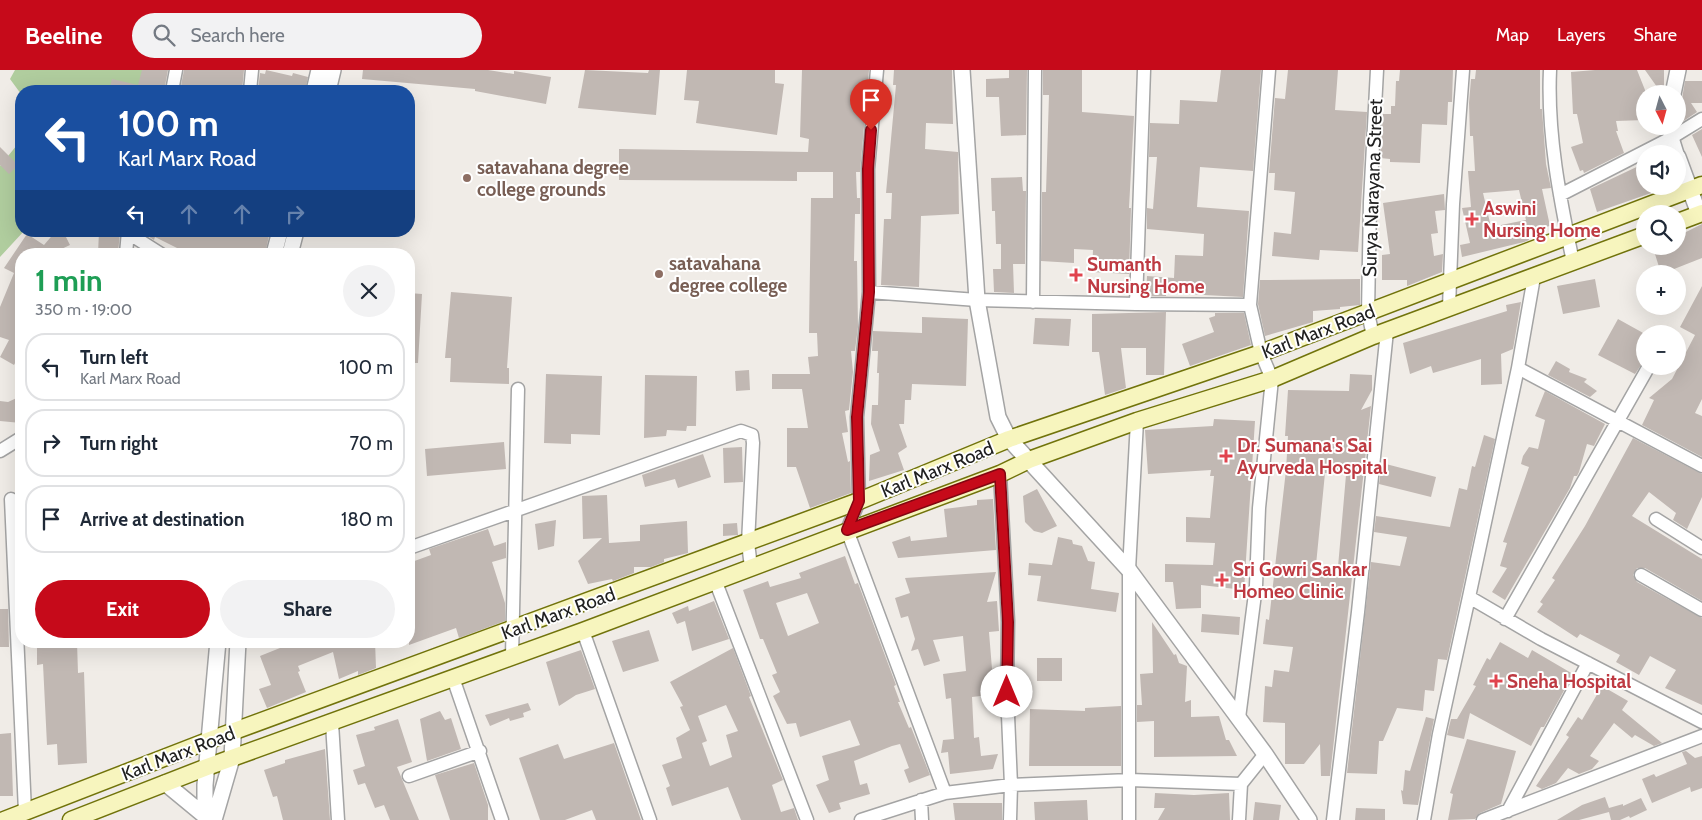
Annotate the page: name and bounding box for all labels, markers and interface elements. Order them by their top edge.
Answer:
search box [132,13,482,58]
text: Beeline [25,21,102,50]
icon: search [150,21,178,49]
text: Search here [190,24,285,47]
text: Map [1496,24,1529,46]
text: Layers [1557,24,1606,46]
text: Share [1634,24,1677,46]
pin [850,79,892,130]
north arrow [1636,85,1686,135]
map controls [1636,85,1686,375]
icon: arrive [857,86,885,114]
street label: Surya Narayana Street [1358,98,1387,277]
text: 100 m [118,102,219,145]
icon: left [35,105,100,170]
text: Karl Marx Road [118,145,256,172]
button: sound [1636,145,1686,195]
place label: satavahana degree college grounds [477,156,629,201]
marker: satavahana degree college grounds [461,172,473,184]
place label: Aswini Nursing Home [1483,197,1601,242]
icon: left [122,200,150,228]
icon: ahead [175,200,203,228]
icon: ahead [228,200,256,228]
icon: right [281,200,309,228]
button: search [1636,205,1686,255]
marker: Aswini Nursing Home [1465,212,1479,226]
place label: satavahana degree college [669,252,788,297]
place label: Sumanth Nursing Home [1087,253,1205,298]
text: 1 min [35,262,103,299]
button: close [343,265,395,317]
button: + [1636,265,1686,315]
marker: satavahana degree college [653,268,665,280]
marker: Sumanth Nursing Home [1069,268,1083,282]
street label: Karl Marx Road [1258,299,1378,364]
text: 350 m · 19:00 [35,300,132,319]
button: − [1636,325,1686,375]
text: Turn left [80,346,148,369]
icon: left [37,353,65,381]
text: 100 m [339,356,393,379]
text: Karl Marx Road [80,369,181,388]
icon: right [37,429,65,457]
text: Turn right [80,432,158,455]
text: 70 m [349,432,393,455]
place label: Dr. Sumana's Sai Ayurveda Hospital [1237,434,1388,479]
street label: Karl Marx Road [877,436,997,503]
marker: Dr. Sumana's Sai Ayurveda Hospital [1219,449,1233,463]
icon: arrive [37,505,65,533]
text: Arrive at destination [80,508,244,531]
text: 180 m [341,508,393,531]
place label: Sri Gowri Sankar Homeo Clinic [1233,558,1368,603]
marker: Sri Gowri Sankar Homeo Clinic [1215,573,1229,587]
button: Exit [35,580,210,638]
button: Share [220,580,395,638]
street label: Karl Marx Road [498,582,618,645]
position arrow [980,665,1032,717]
place label: Sneha Hospital [1507,670,1631,693]
marker: Sneha Hospital [1489,674,1503,688]
street label: Karl Marx Road [118,721,238,786]

